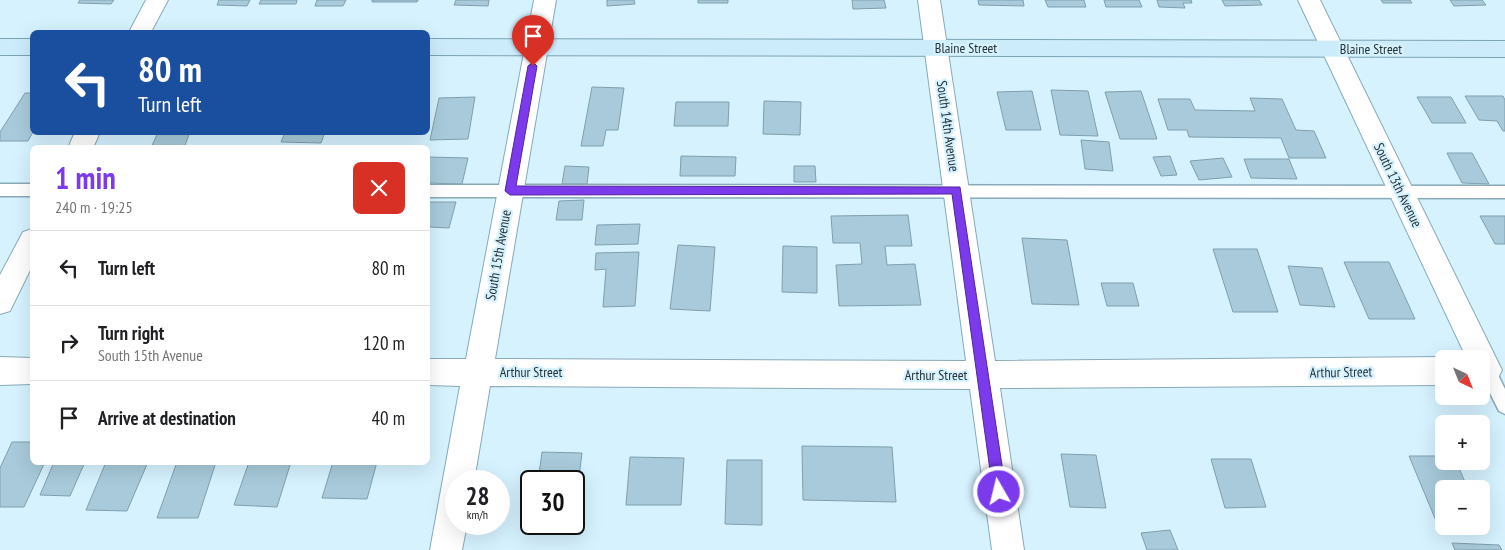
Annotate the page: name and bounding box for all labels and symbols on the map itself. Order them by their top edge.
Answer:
pin [512,15,554,66]
street label: Blaine Street [935,39,997,57]
street label: Blaine Street [1340,40,1402,58]
street label: South 14th Avenue [933,79,963,173]
street label: South 13th Avenue [1370,140,1426,230]
street label: South 15th Avenue [481,208,515,302]
north arrow [1435,350,1490,405]
street label: Arthur Street [1310,362,1373,382]
street label: Arthur Street [500,363,562,381]
street label: Arthur Street [905,366,967,384]
position arrow [972,465,1024,517]
speed limit sign: 30 [520,470,585,535]

